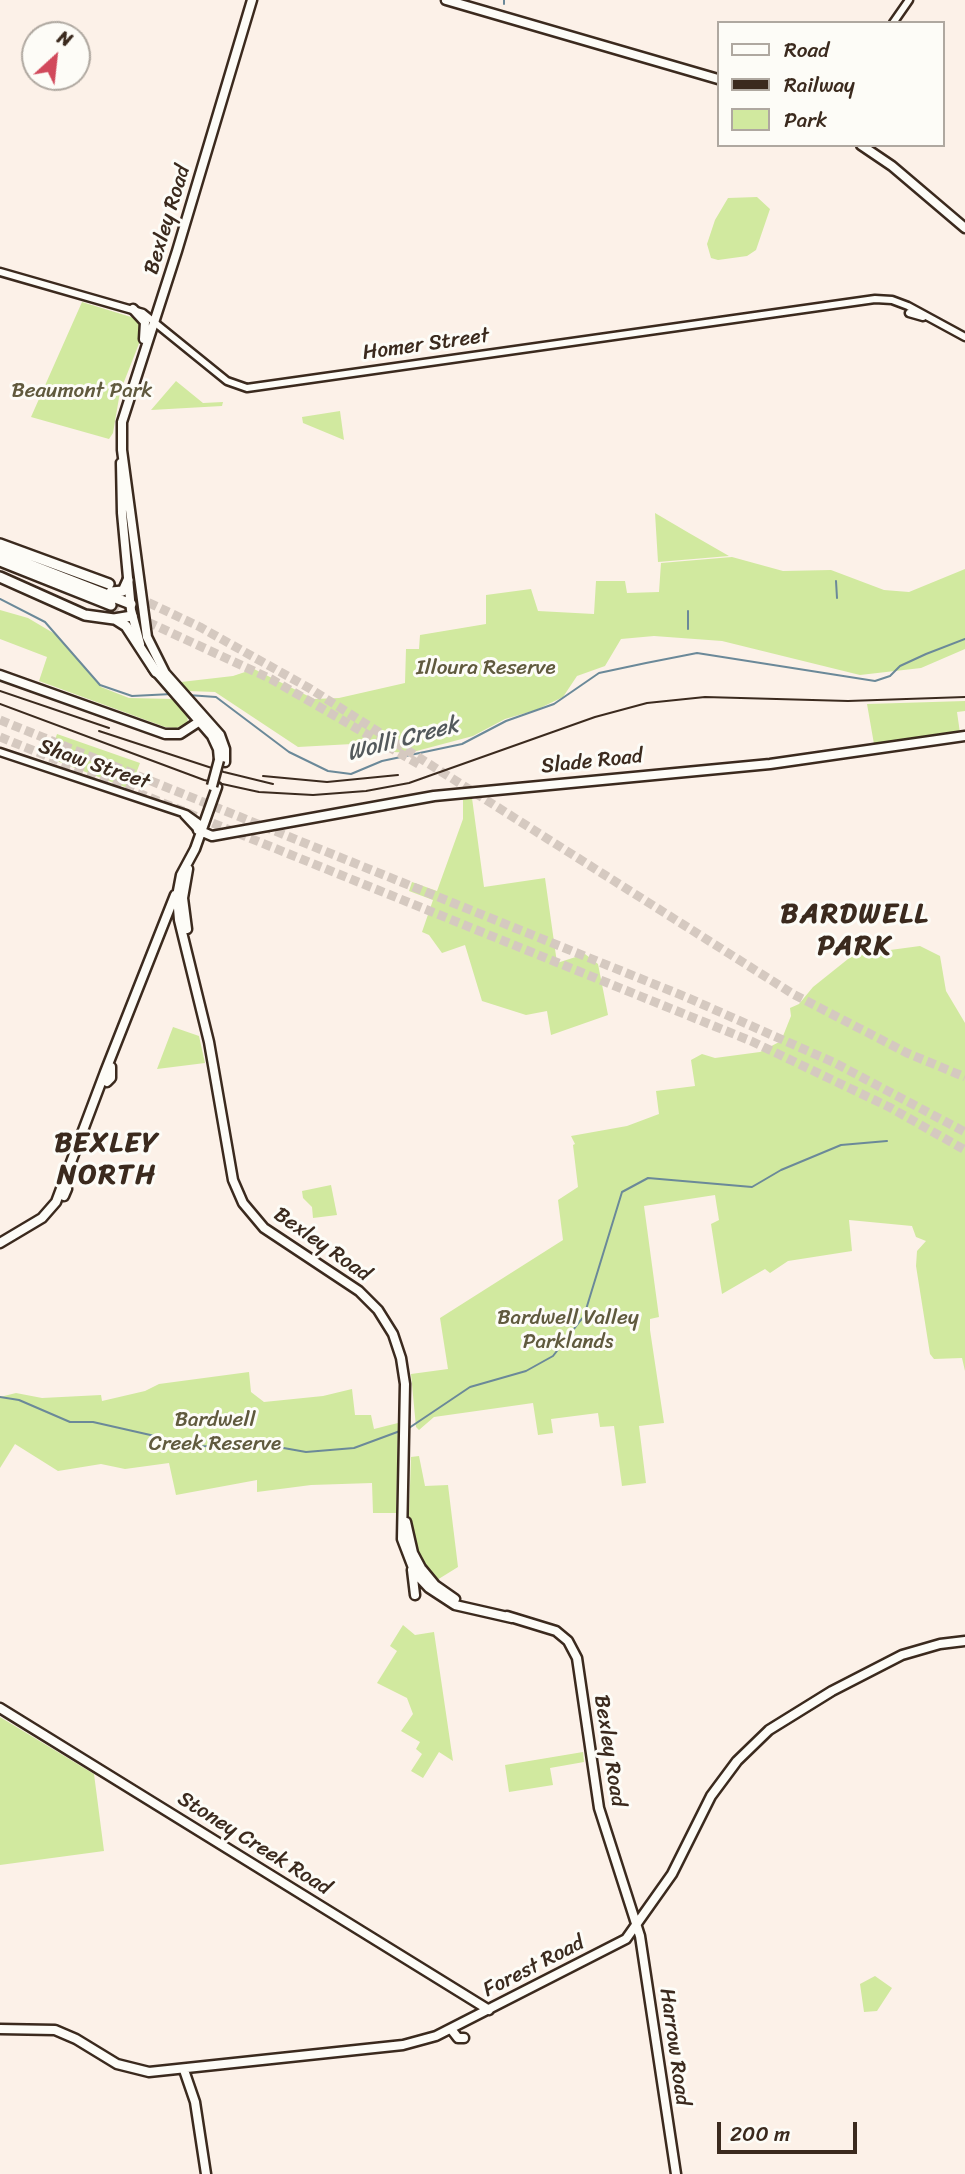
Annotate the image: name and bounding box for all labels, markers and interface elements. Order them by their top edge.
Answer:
north arrow [21,21,91,91]
text: N [51,21,78,56]
legend [716,21,944,147]
text: Road [784,31,829,69]
text: Railway [784,66,855,104]
text: Park [784,101,827,139]
street label: Bexley Road [139,162,197,278]
street label: Homer Street [361,324,491,366]
park label: Beaumont Park [12,379,152,405]
park label: Illoura Reserve [416,656,556,682]
water label: Wolli Creek [344,712,462,768]
street label: Shaw Street [35,734,153,796]
street label: Slade Road [540,744,644,780]
district label: BARDWELL PARK [782,898,928,964]
district label: BEXLEY NORTH [55,1127,159,1193]
street label: Bexley Road [269,1202,375,1288]
park label: Bardwell Valley Parklands [497,1306,639,1356]
park label: Bardwell Creek Reserve [149,1408,281,1458]
street label: Bexley Road [588,1693,630,1809]
street label: Stoney Creek Road [173,1787,335,1901]
street label: Forest Road [479,1931,589,2003]
street label: Harrow Road [653,1987,695,2107]
scale bar [720,2108,860,2152]
text: 200 m [730,2115,790,2153]

